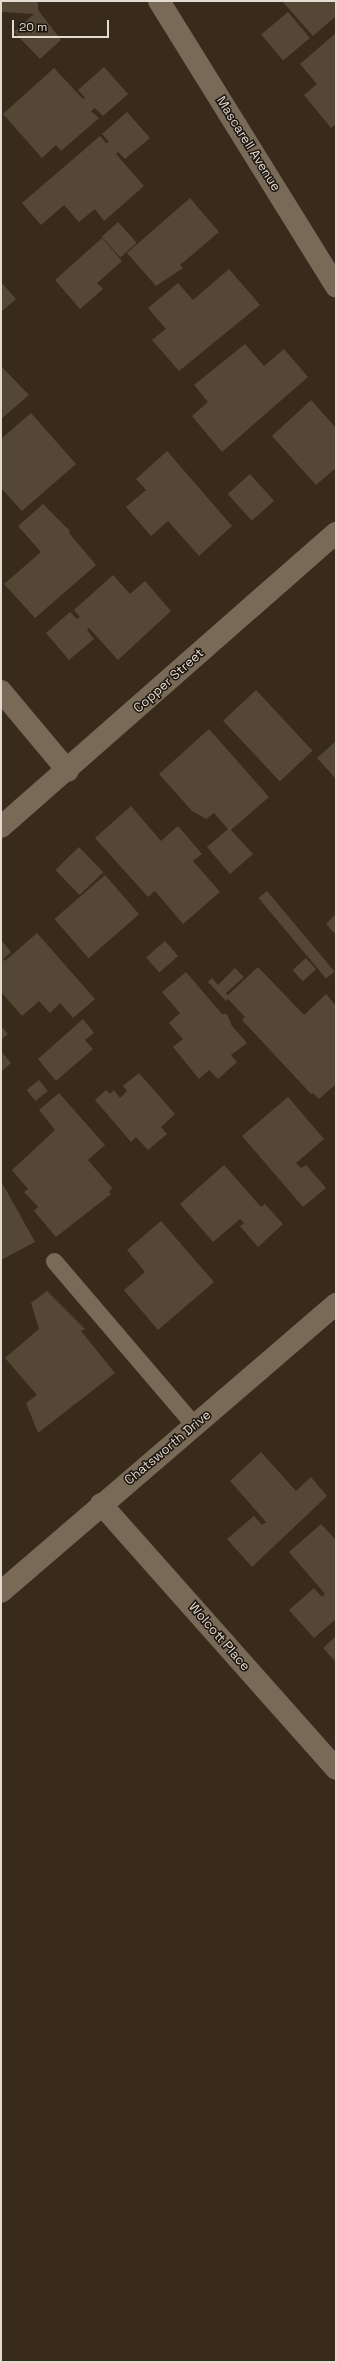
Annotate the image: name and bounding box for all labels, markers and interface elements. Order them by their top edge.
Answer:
scale bar [14,12,111,38]
text: 20 m [19,19,47,35]
street label: Mascarell Avenue [213,94,283,194]
street label: Copper Street [131,645,207,717]
street label: Chatsworth Drive [122,1407,214,1489]
street label: Wolcott Place [185,1600,253,1674]

